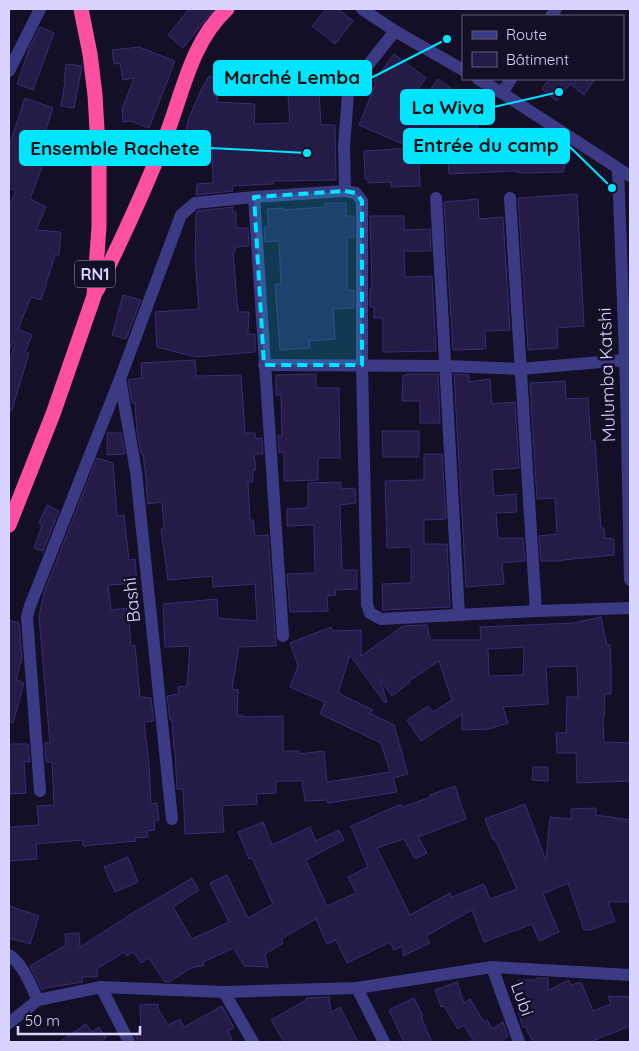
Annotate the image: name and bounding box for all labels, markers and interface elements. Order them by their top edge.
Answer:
legend [462,15,624,80]
text: Route [506,25,547,44]
text: Bâtiment [506,50,569,69]
callout: Marché Lemba [214,61,371,95]
text: Marché Lemba [224,65,360,89]
callout: La Wiva [401,90,494,124]
text: La Wiva [412,95,484,119]
callout: Entrée du camp [404,129,569,163]
callout: Ensemble Rachete [20,131,210,165]
text: Entrée du camp [413,133,559,157]
text: Ensemble Rachete [30,136,200,160]
road number: RN1 [75,260,115,288]
street label: Mulumba Katshi [593,307,620,443]
street label: Bashi [118,576,145,624]
street label: Lubi [506,979,539,1019]
scale bar [18,1004,140,1036]
text: 50 m [25,1011,60,1030]

